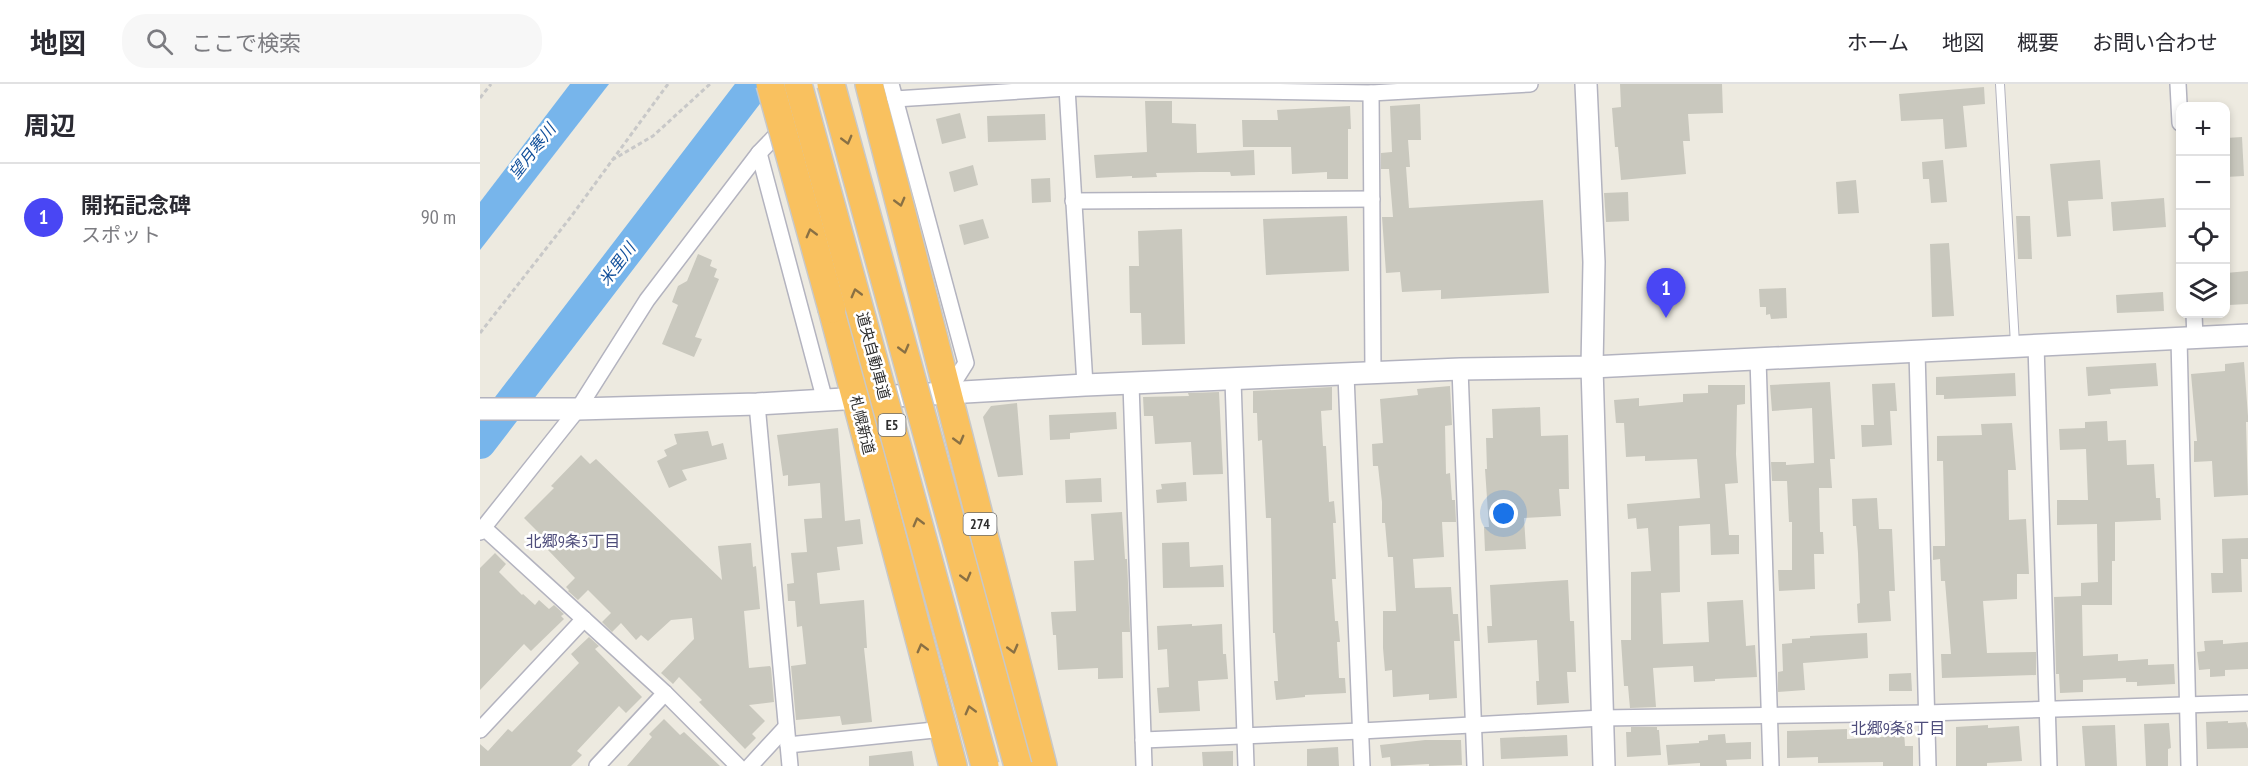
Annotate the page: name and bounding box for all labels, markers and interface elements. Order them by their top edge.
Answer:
search box [122,14,542,68]
text: 地図 [30,24,86,61]
icon: search [143,25,176,58]
text: ここで検索 [191,29,301,57]
text: ホーム [1847,29,1909,56]
text: 地図 [1942,29,1984,56]
text: 概要 [2017,29,2059,56]
text: お問い合わせ [2092,29,2218,56]
map controls [2176,102,2230,318]
button: + [2176,102,2230,156]
text: 周辺 [24,109,76,142]
water label: 望月寒川 [504,118,561,182]
one-way arrow [839,135,852,145]
button: − [2176,156,2230,210]
text: 開拓記念碑 [81,191,191,219]
one-way arrow [892,196,905,206]
text: 1 [39,204,48,230]
text: 90 m [421,204,456,230]
button: locate [2176,210,2230,264]
text: スポット [81,222,161,248]
one-way arrow [806,228,819,238]
water label: 米里川 [595,237,641,289]
button: layers [2176,264,2230,318]
pin: 1 [1646,268,1686,318]
one-way arrow [850,288,863,298]
street label: 道央自動車道 [853,310,894,402]
one-way arrow [896,344,909,354]
street label: 札幌新道 [846,393,879,456]
road number: E5 [878,414,906,436]
one-way arrow [951,434,964,444]
your location [1489,499,1518,528]
road number: 274 [964,513,996,535]
one-way arrow [913,517,925,527]
district label: 北郷9条3丁目 [526,531,620,551]
one-way arrow [959,571,971,582]
one-way arrow [1006,643,1018,654]
one-way arrow [917,644,929,654]
one-way arrow [965,705,977,715]
district label: 北郷9条8丁目 [1851,718,1945,738]

